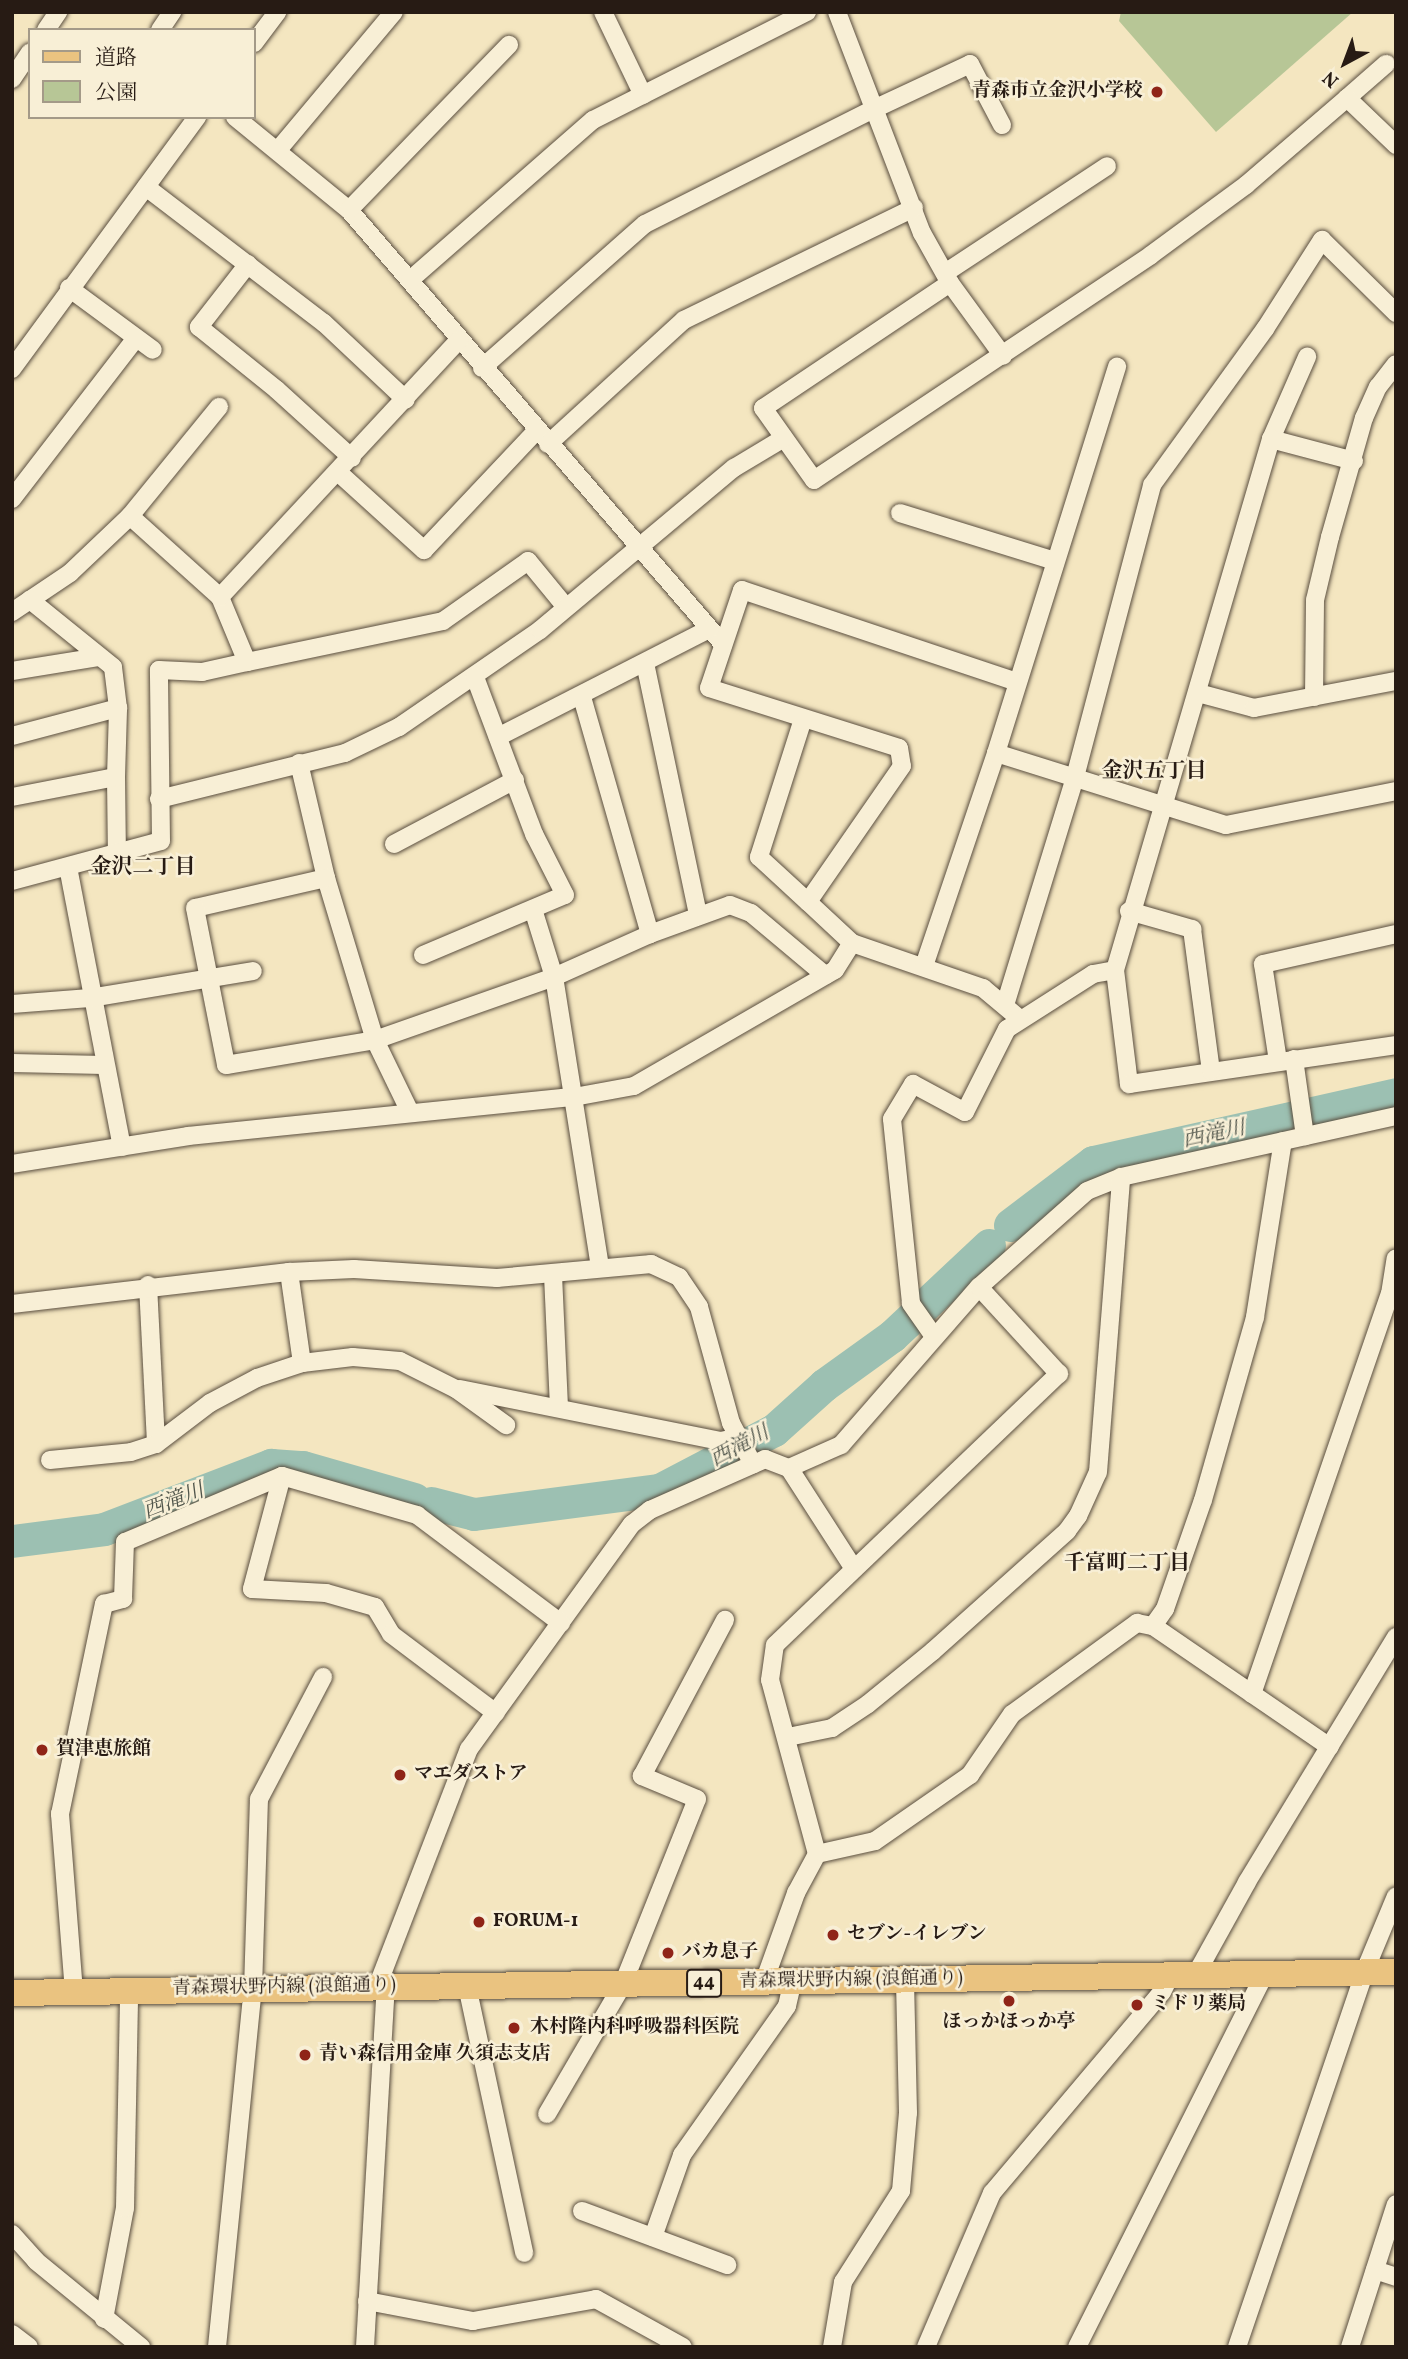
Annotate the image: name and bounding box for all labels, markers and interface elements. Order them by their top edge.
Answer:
legend [28,28,256,119]
north arrow [1310,28,1380,98]
text: 道路 [95,44,137,73]
text: N [1317,65,1345,93]
text: 公園 [95,79,137,108]
place label: 青森市立金沢小学校 [972,81,1143,103]
marker: 青森市立金沢小学校 [1149,84,1165,100]
district label: 金沢五丁目 [1102,759,1206,785]
district label: 金沢二丁目 [91,855,195,881]
water label: 西滝川 [1181,1116,1247,1154]
water label: 西滝川 [706,1421,774,1473]
water label: 西滝川 [140,1479,208,1525]
district label: 千富町二丁目 [1064,1551,1190,1577]
place label: 賀津恵旅館 [56,1739,151,1761]
marker: 賀津恵旅館 [34,1742,50,1758]
place label: マエダストア [414,1764,528,1786]
marker: マエダストア [392,1767,408,1783]
place label: FORUM-1 [493,1911,578,1933]
marker: FORUM-1 [471,1914,487,1930]
place label: セブン-イレブン [847,1924,988,1946]
marker: セブン-イレブン [825,1927,841,1943]
place label: バカ息子 [682,1942,758,1964]
marker: バカ息子 [660,1945,676,1961]
road number: 44 [685,1968,723,1997]
street label: 青森環状野内線 (浪館通り) [739,1968,963,1994]
street label: 青森環状野内線 (浪館通り) [172,1975,396,2001]
marker: ほっかほっか亭 [1001,1993,1017,2009]
place label: ミドリ薬局 [1151,1994,1246,2016]
marker: ミドリ薬局 [1129,1997,1145,2013]
place label: ほっかほっか亭 [943,2012,1075,2034]
place label: 木村隆内科呼吸器科医院 [530,2017,739,2039]
marker: 木村隆内科呼吸器科医院 [504,2018,524,2038]
place label: 青い森信用金庫 久須志支店 [319,2044,551,2066]
marker: 青い森信用金庫 久須志支店 [297,2047,313,2063]

